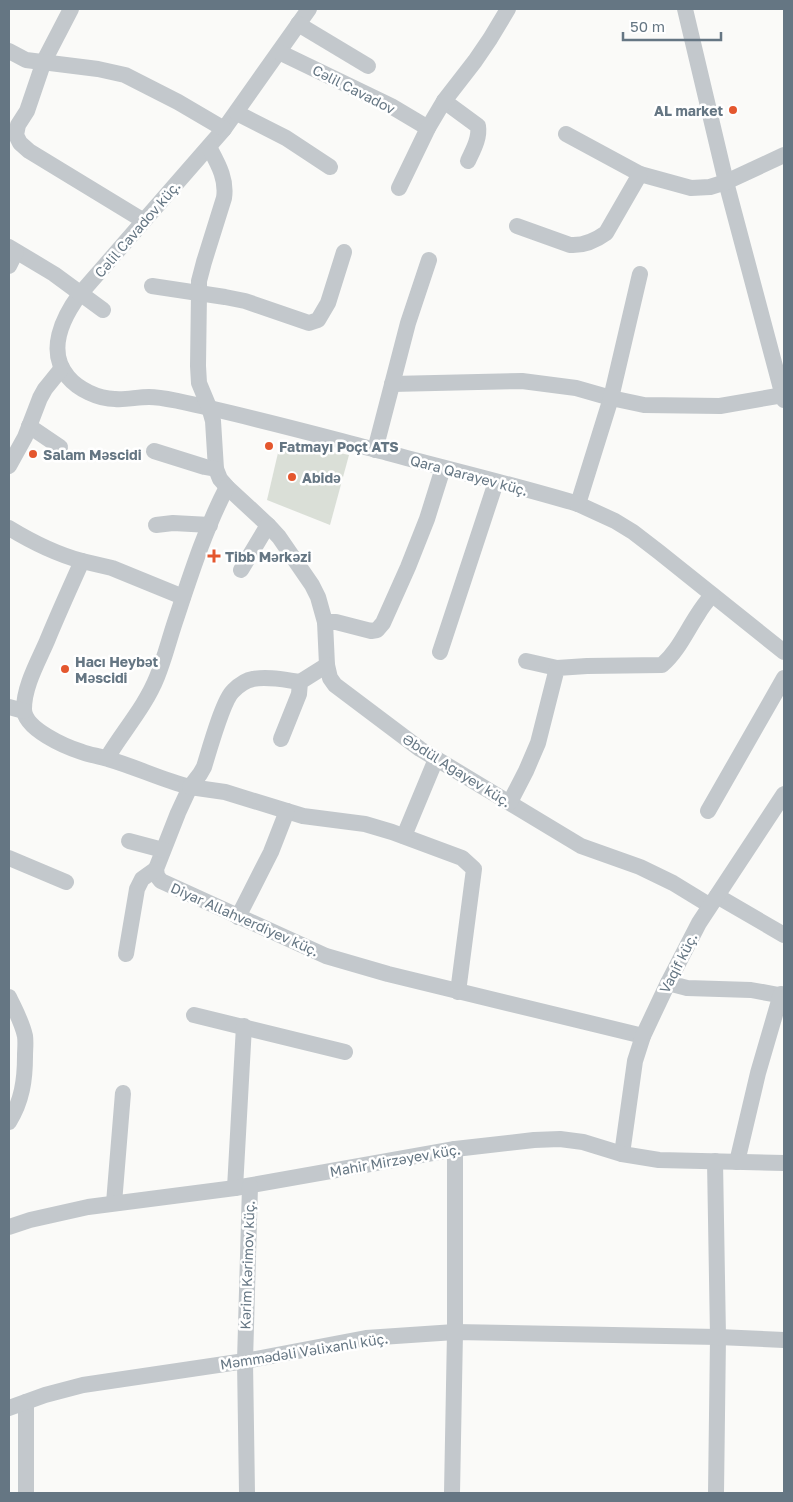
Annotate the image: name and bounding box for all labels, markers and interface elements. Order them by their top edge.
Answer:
scale bar [623,10,720,42]
text: 50 m [630,17,665,35]
street label: Cəlil Cavadov [310,61,398,117]
place label: AL market [654,102,723,119]
marker: AL market [727,104,739,116]
street label: Cəlil Cavadov küç. [91,177,183,281]
place label: Fatmayı Poçt ATS [279,438,399,455]
marker: Fatmayı Poçt ATS [263,440,275,452]
place label: Salam Məscidi [43,446,142,463]
marker: Salam Məscidi [27,448,39,460]
street label: Qara Qarayev küç. [408,451,530,499]
place label: Abidə [302,469,341,486]
marker: Abidə [286,471,298,483]
place label: Tibb Mərkəzi [225,548,311,565]
marker: Tibb Mərkəzi [207,549,221,563]
place label: Hacı Heybət Məscidi [75,653,159,686]
marker: Hacı Heybət Məscidi [59,663,71,675]
street label: Əbdül Ağayev küç. [400,730,514,810]
street label: Diyar Allahverdiyev küç. [168,879,322,959]
street label: Vaqif küç. [656,930,700,996]
street label: Mahir Mirzəyev küç. [328,1140,462,1180]
street label: Kərim Kərimov küç. [236,1200,258,1330]
street label: Məmmədəli Vəlixanlı küç. [219,1329,389,1373]

